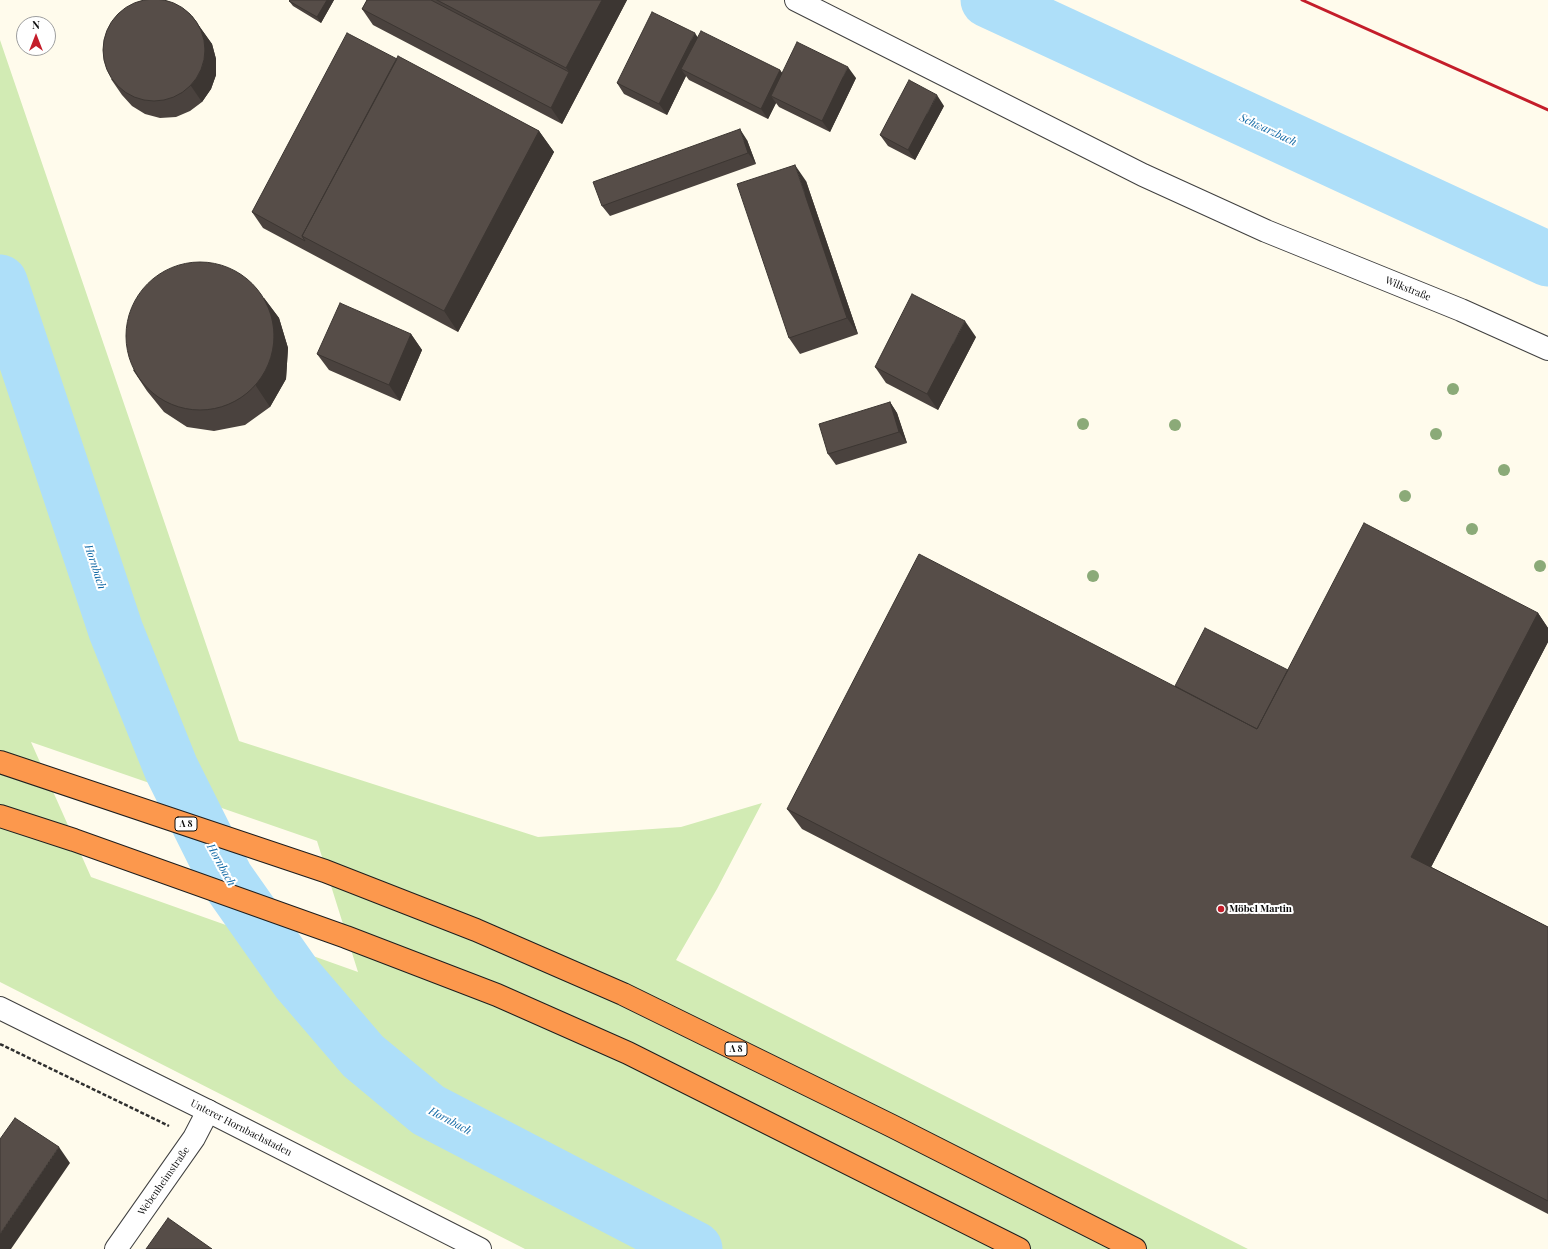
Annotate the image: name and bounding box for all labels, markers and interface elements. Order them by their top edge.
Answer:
north arrow [16,16,56,56]
text: N [32,17,40,32]
water label: Schwarzbach [1237,111,1299,149]
street label: Wilkstraße [1383,274,1433,304]
water label: Hornbach [82,543,108,591]
road number: A 8 [175,817,197,831]
water label: Hornbach [204,842,238,888]
place label: Möbel Martin [1229,903,1292,915]
marker: Möbel Martin [1216,904,1226,914]
road number: A 8 [725,1042,747,1056]
street label: Unterer Hornbachstaden [188,1097,294,1159]
water label: Hornbach [426,1104,474,1138]
street label: Webenheimstraße [136,1144,192,1218]

